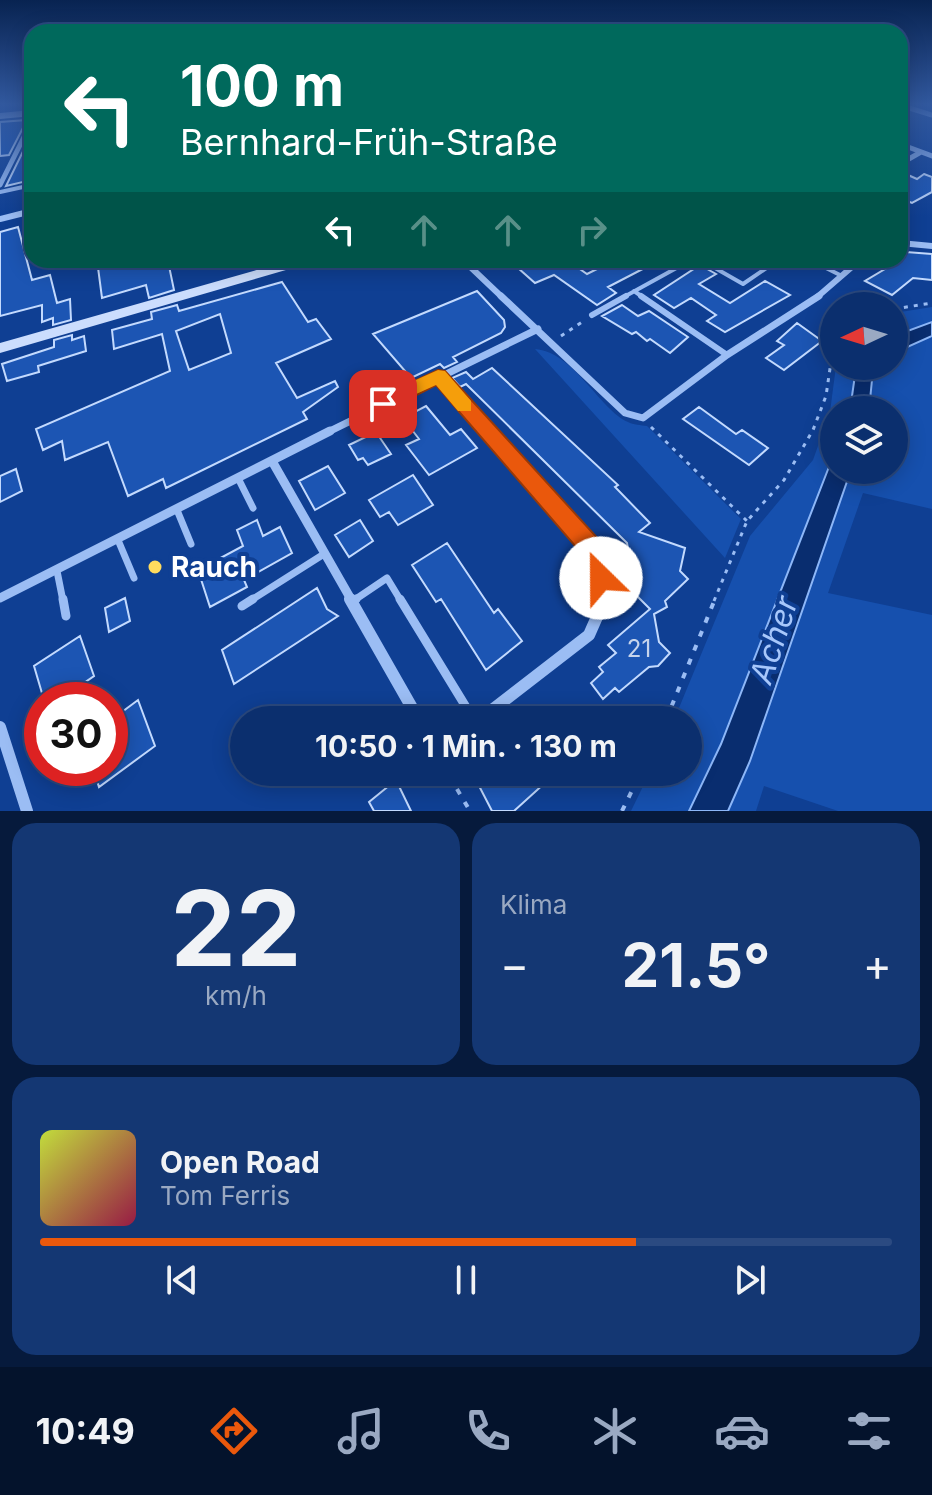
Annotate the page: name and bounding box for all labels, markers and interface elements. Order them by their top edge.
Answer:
text: 100 m [180,52,344,120]
icon: left [48,56,152,160]
text: Bernhard-Früh-Straße [180,120,558,164]
icon: left [318,208,362,252]
icon: ahead [402,208,446,252]
icon: ahead [486,208,530,252]
icon: right [570,208,614,252]
north arrow [820,292,908,380]
map controls [820,292,908,484]
pin [349,370,417,438]
icon: arrive [361,382,405,426]
button: layers [820,396,908,484]
position arrow [559,536,643,620]
place label: Rauch [171,550,257,584]
marker: Rauch [146,558,164,576]
water label: Acher [741,590,806,690]
house number: 21 [627,634,651,663]
speed limit sign: 30 [24,682,128,786]
text: 10:50 · 1 Min. · 130 m [315,728,617,764]
text: 22 [170,865,302,991]
text: Klima [500,889,567,920]
text: 21.5° [622,929,770,1001]
text: − [500,938,529,992]
text: + [863,938,892,992]
text: km/h [205,980,267,1011]
text: Open Road [160,1144,320,1180]
text: Tom Ferris [160,1180,290,1211]
icon: previous [160,1258,204,1302]
icon: pause [444,1258,488,1302]
icon: next [728,1258,772,1302]
icon: directions [206,1403,262,1459]
icon: music [333,1403,389,1459]
icon: phone [460,1403,516,1459]
icon: climate [587,1403,643,1459]
icon: car [714,1403,770,1459]
icon: filters [841,1403,897,1459]
text: 10:49 [35,1409,135,1453]

